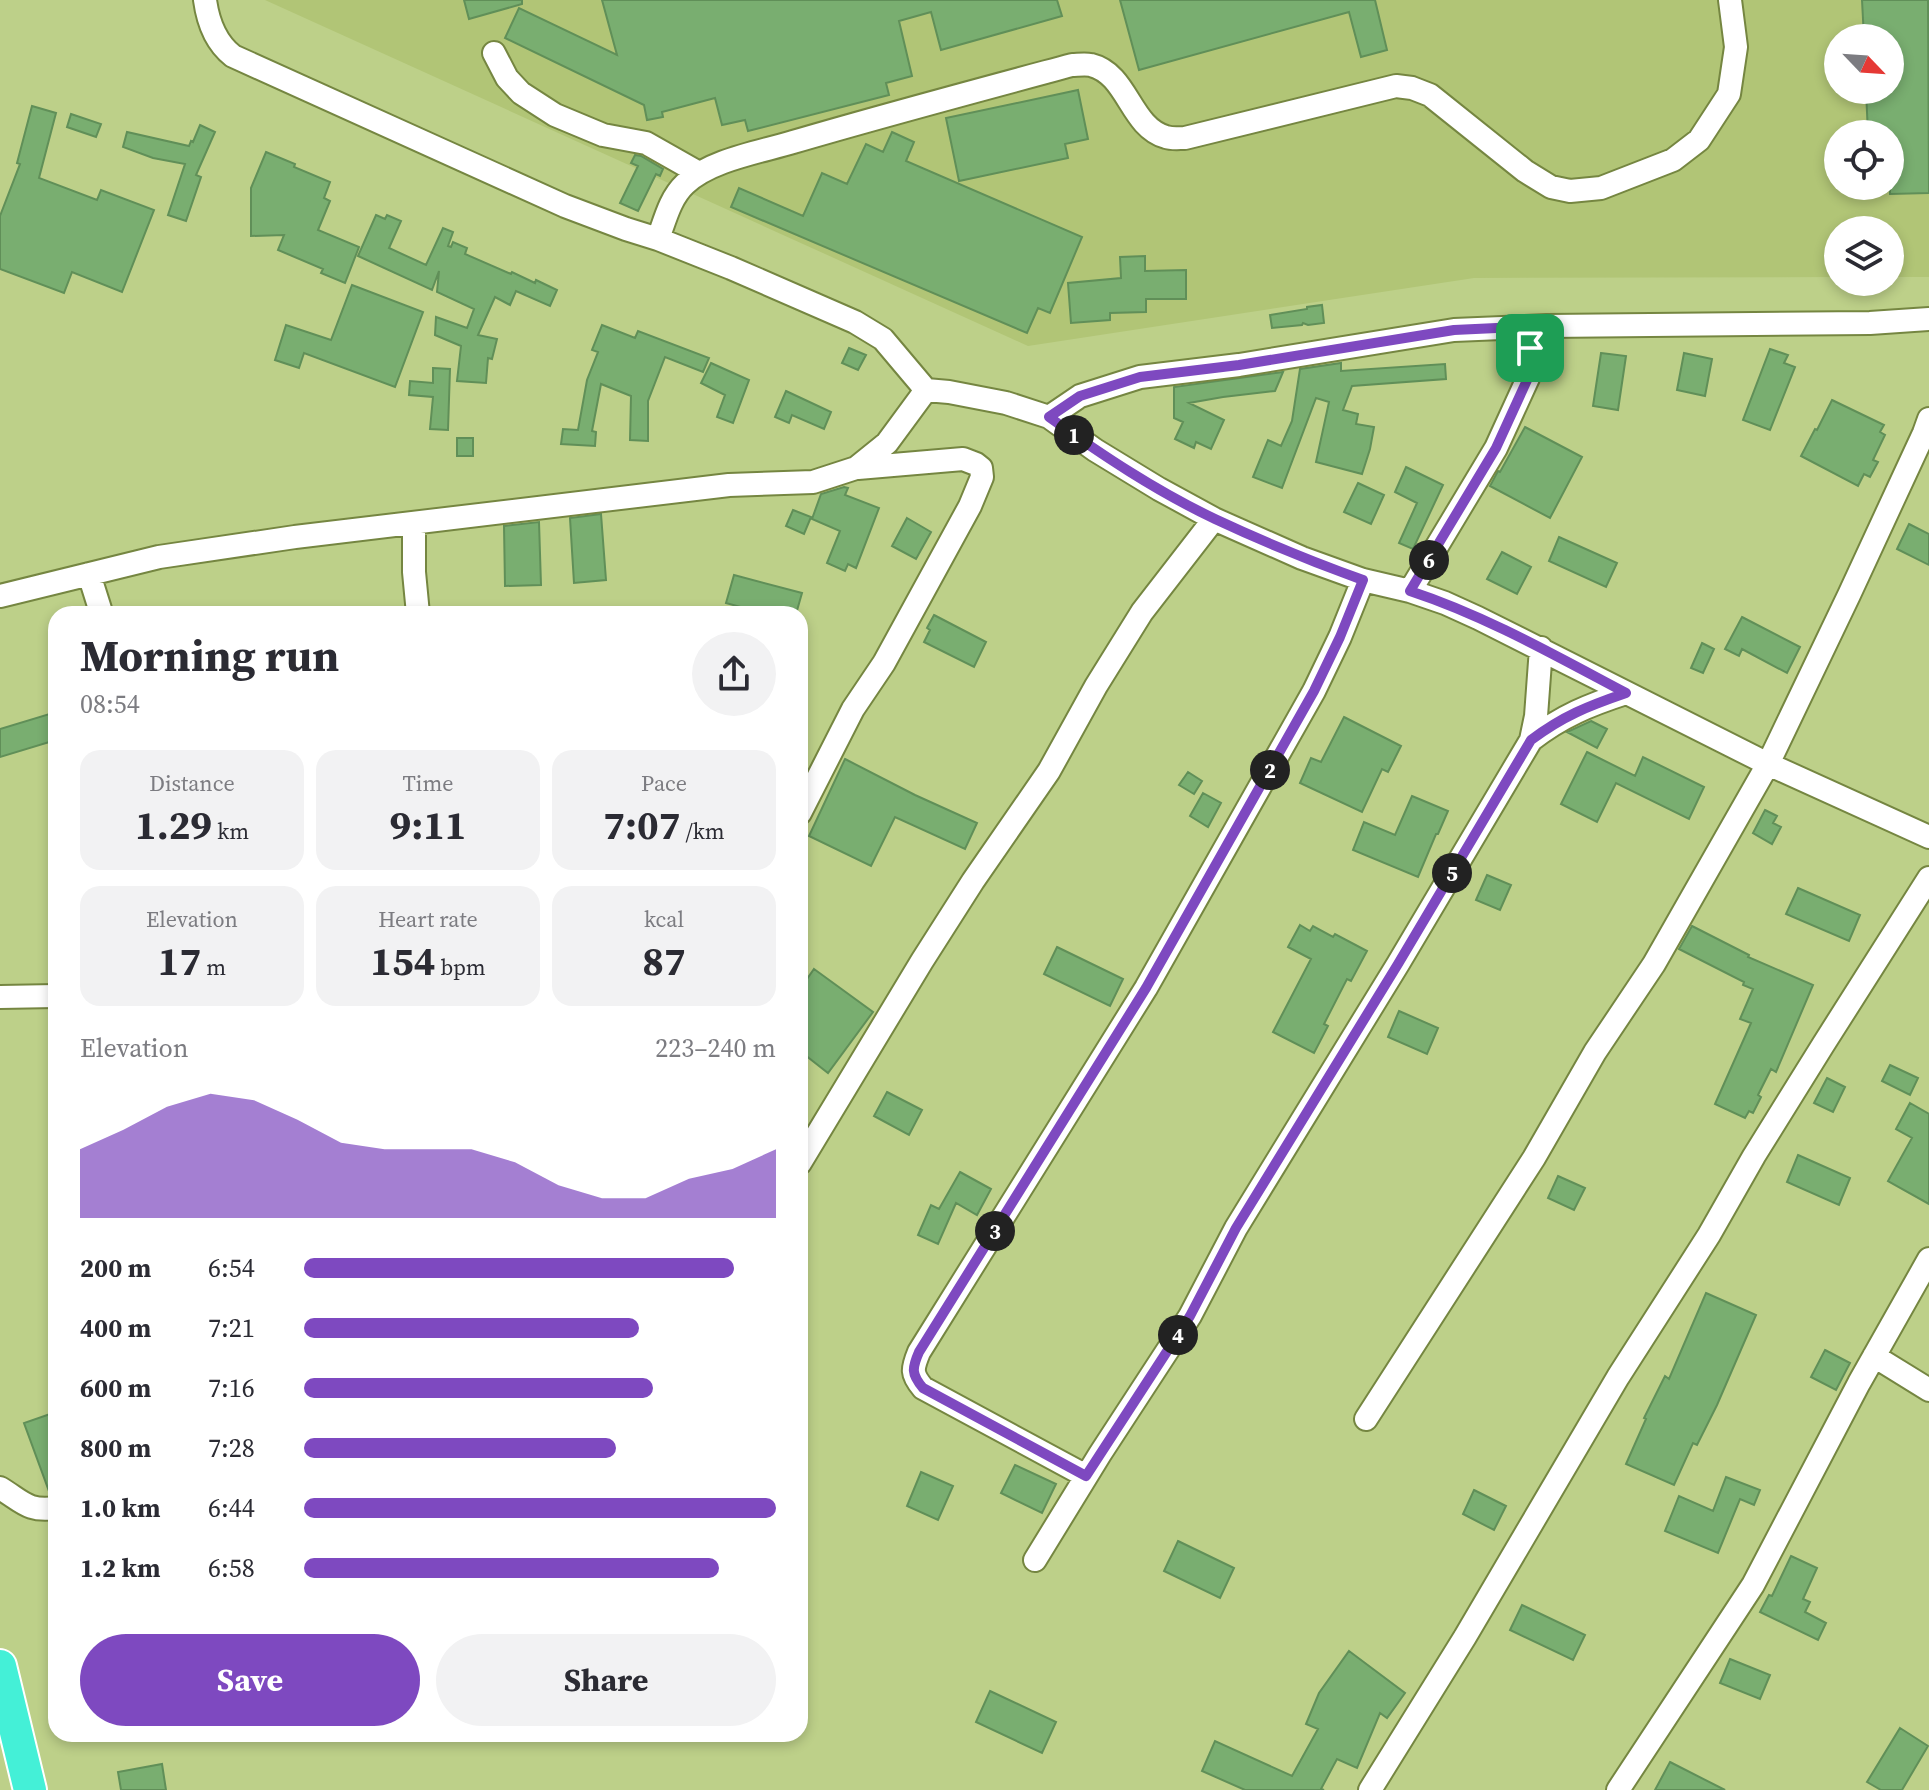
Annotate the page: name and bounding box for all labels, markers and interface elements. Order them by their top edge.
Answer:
north arrow [1824,24,1904,104]
map controls [1824,24,1904,296]
button: locate [1824,120,1904,200]
button: layers [1824,216,1904,296]
pin [1496,314,1564,382]
icon: arrive [1508,326,1552,370]
pin: 1 [1054,415,1094,455]
text: 1 [1068,420,1080,450]
pin: 6 [1409,540,1449,580]
text: 6 [1423,545,1435,575]
text: Morning run [80,625,339,686]
button: share [692,632,776,716]
text: 08:54 [80,686,140,722]
pin: 2 [1250,750,1290,790]
text: 2 [1264,755,1276,785]
text: Distance [149,768,235,798]
text: Time [403,768,453,798]
text: Pace [641,768,687,798]
text: 1.29 [135,798,212,852]
text: 9:11 [389,798,467,852]
text: 7:07 [603,798,680,852]
text: km [212,816,249,846]
text: /km [680,816,725,846]
pin: 5 [1432,853,1472,893]
text: 5 [1446,858,1458,888]
text: Elevation [146,904,238,934]
text: Heart rate [378,904,478,934]
text: kcal [644,904,684,934]
text: 17 [158,934,201,988]
text: 154 [370,934,435,988]
text: 87 [642,934,686,988]
text: m [201,952,226,982]
text: bpm [435,952,486,982]
text: Elevation [80,1030,189,1066]
text: 223–240 m [655,1030,776,1066]
pin: 3 [975,1211,1015,1251]
text: 3 [989,1216,1001,1246]
text: 200 m [80,1250,151,1286]
text: 6:54 [208,1250,255,1286]
text: 400 m [80,1310,151,1346]
text: 7:21 [208,1310,255,1346]
pin: 4 [1158,1315,1198,1355]
text: 4 [1172,1320,1184,1350]
text: 600 m [80,1370,151,1406]
text: 7:16 [208,1370,255,1406]
text: 800 m [80,1430,151,1466]
text: 7:28 [208,1430,255,1466]
text: 1.0 km [80,1490,161,1526]
text: 6:44 [208,1490,255,1526]
text: 1.2 km [80,1550,161,1586]
text: 6:58 [208,1550,255,1586]
button: Save [80,1634,420,1726]
button: Share [436,1634,776,1726]

